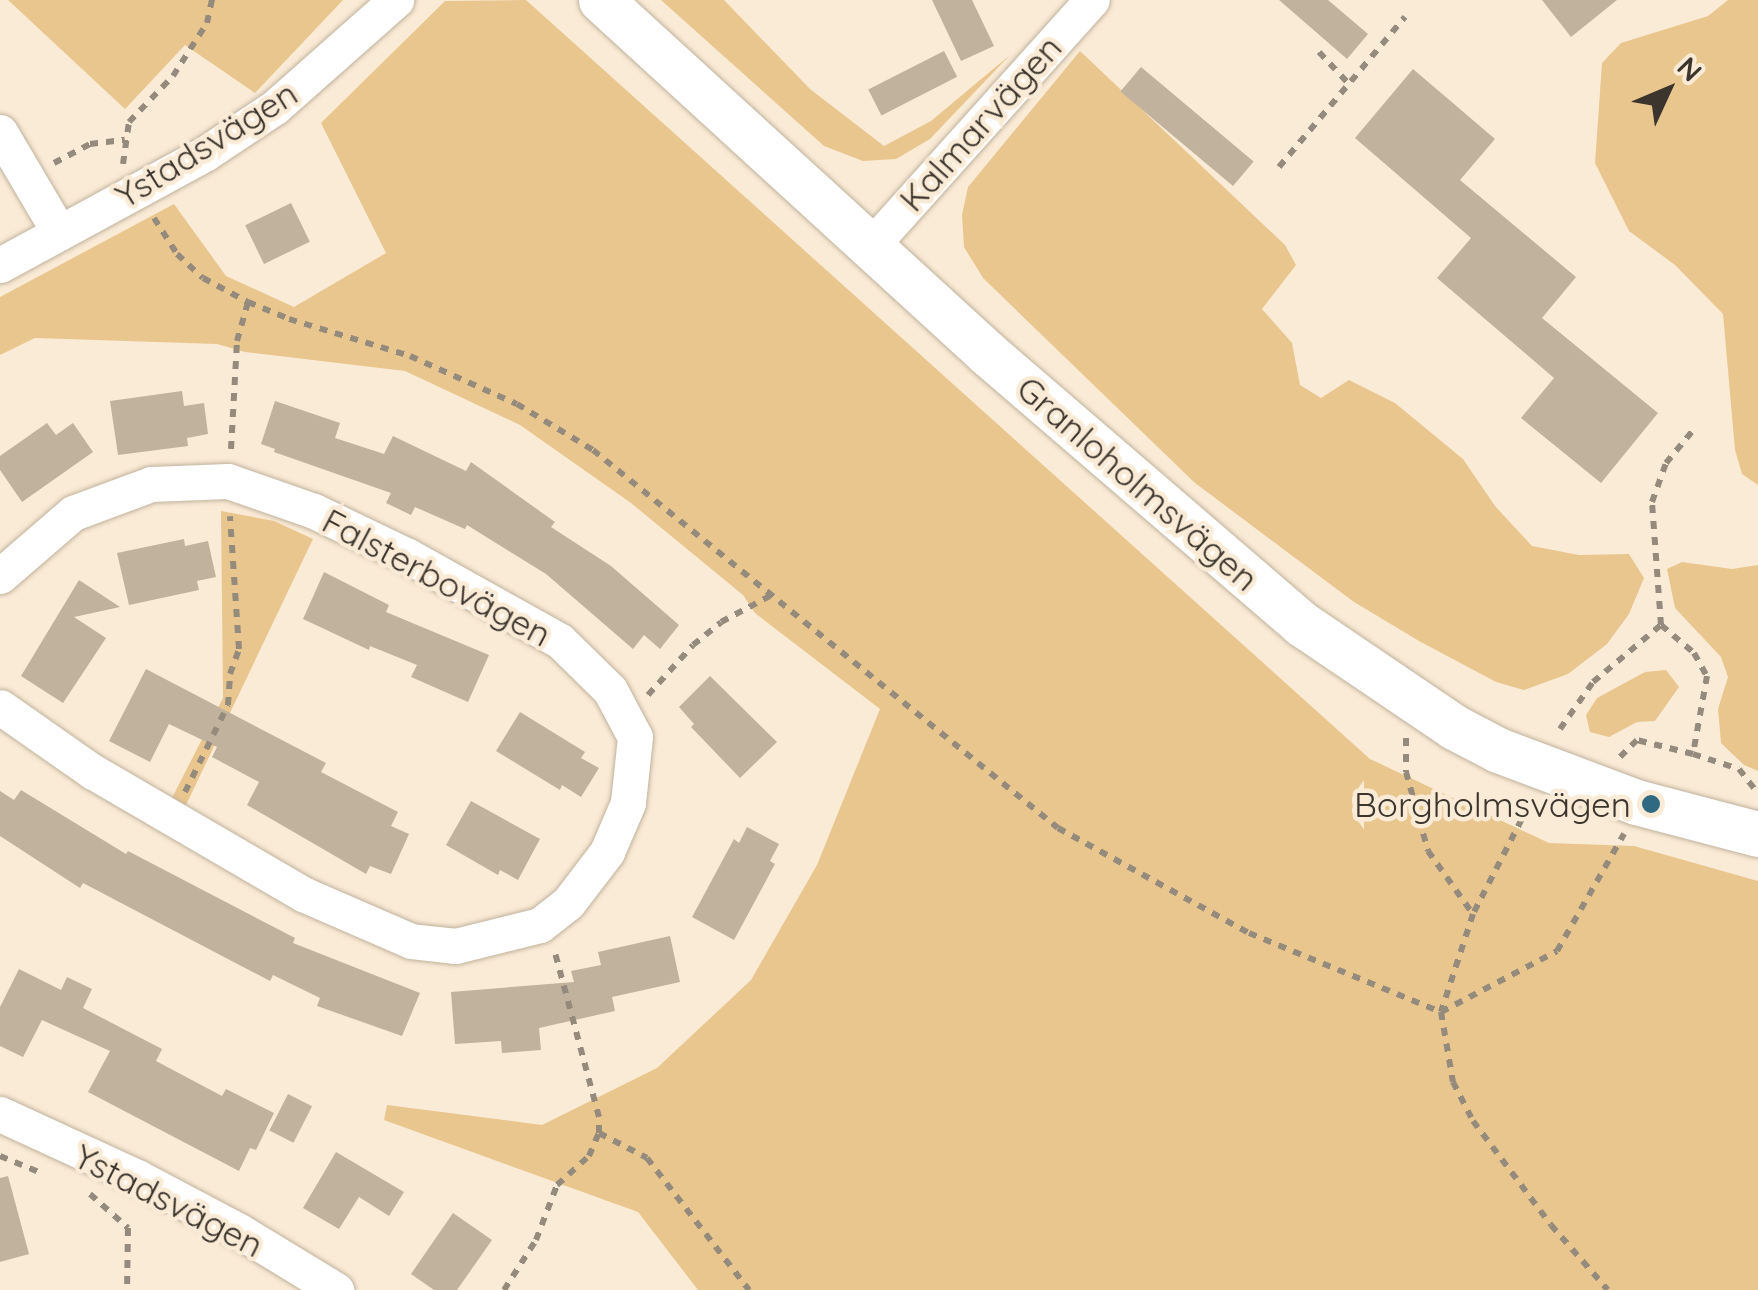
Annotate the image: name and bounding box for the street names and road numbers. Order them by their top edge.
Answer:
street label: Kalmarvägen [890,26,1070,220]
street label: Ystadsvägen [107,72,305,216]
street label: Granloholmsvägen [1009,367,1267,599]
street label: Falsterbovägen [316,499,558,655]
street label: Ystadsvägen [68,1134,270,1266]

